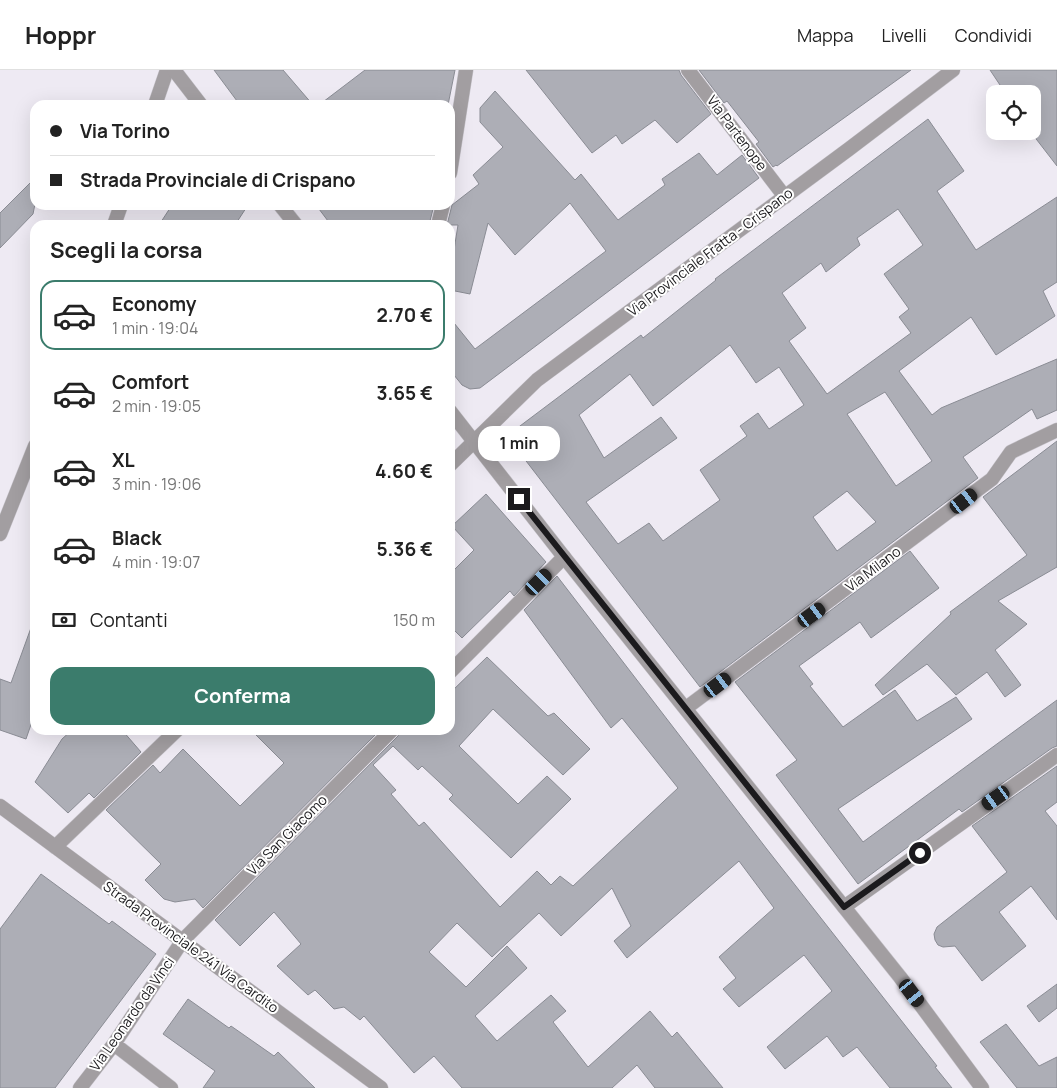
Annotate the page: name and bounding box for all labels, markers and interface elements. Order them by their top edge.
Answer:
text: Hoppr [25,18,96,51]
text: Mappa [797,23,853,47]
text: Livelli [881,23,927,47]
text: Condividi [955,23,1032,47]
map controls [986,85,1041,140]
button: locate [986,85,1041,140]
street label: Via Partenope [703,91,772,174]
text: Via Torino [80,118,170,144]
text: Strada Provinciale di Crispano [80,167,356,193]
street label: Via Provinciale Fratta - Crispano [623,183,796,320]
text: Scegli la corsa [50,235,202,265]
text: Economy [112,291,196,317]
icon: car [52,293,97,338]
text: 2.70 € [377,302,433,328]
text: 1 min · 19:04 [112,317,198,339]
text: Comfort [112,369,189,395]
icon: car [52,371,97,416]
text: 3.65 € [376,380,433,406]
text: 2 min · 19:05 [112,395,201,417]
callout: 1 min [478,426,560,462]
text: 1 min [499,432,539,454]
text: XL [112,447,135,473]
icon: car [52,449,97,494]
text: 4.60 € [375,458,433,484]
text: 3 min · 19:06 [112,473,202,495]
car [947,486,980,516]
route end [508,488,530,510]
text: Black [112,525,161,551]
icon: car [52,527,97,572]
text: 5.36 € [376,536,433,562]
street label: Via Milano [841,542,904,596]
text: 4 min · 19:07 [112,551,200,573]
car [523,566,554,598]
car [795,600,828,630]
icon: cash [50,606,78,634]
text: Contanti [90,607,168,633]
text: 150 m [393,609,435,631]
button: Conferma [50,667,435,725]
car [701,670,734,700]
car [979,783,1012,813]
street label: Via San Giacomo [242,790,331,879]
route start [909,842,931,864]
street label: Strada Provinciale 241 Via Cardito [100,876,283,1017]
street label: Via Leonardo da Vinci [85,953,178,1075]
car [896,977,927,1009]

